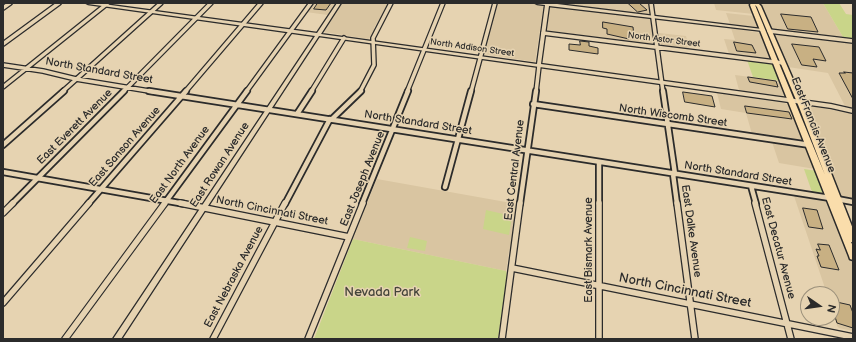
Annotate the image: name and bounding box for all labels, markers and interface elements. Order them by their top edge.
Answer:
street label: North Astor Street [627,30,701,50]
street label: North Addison Street [429,37,515,59]
street label: North Standard Street [44,55,154,87]
street label: East Francis Avenue [788,75,838,175]
street label: East Everett Avenue [35,87,115,167]
street label: North Wiscomb Street [618,102,728,130]
street label: East Sanson Avenue [87,104,163,190]
street label: North Standard Street [363,108,473,138]
street label: East Central Avenue [502,119,528,221]
street label: East Rowan Avenue [188,120,252,210]
street label: East North Avenue [147,123,213,207]
street label: East Joseph Avenue [338,130,388,228]
street label: North Standard Street [683,159,793,189]
street label: East Dalke Avenue [678,184,704,278]
street label: North Cincinnati Street [215,194,329,228]
street label: East Decatur Avenue [758,196,798,300]
street label: East Bismark Avenue [582,197,596,303]
street label: East Nebraska Avenue [202,224,266,330]
street label: North Cincinnati Street [617,271,753,311]
park label: Nevada Park [344,285,420,301]
north arrow [800,286,840,326]
text: N [824,303,838,314]

